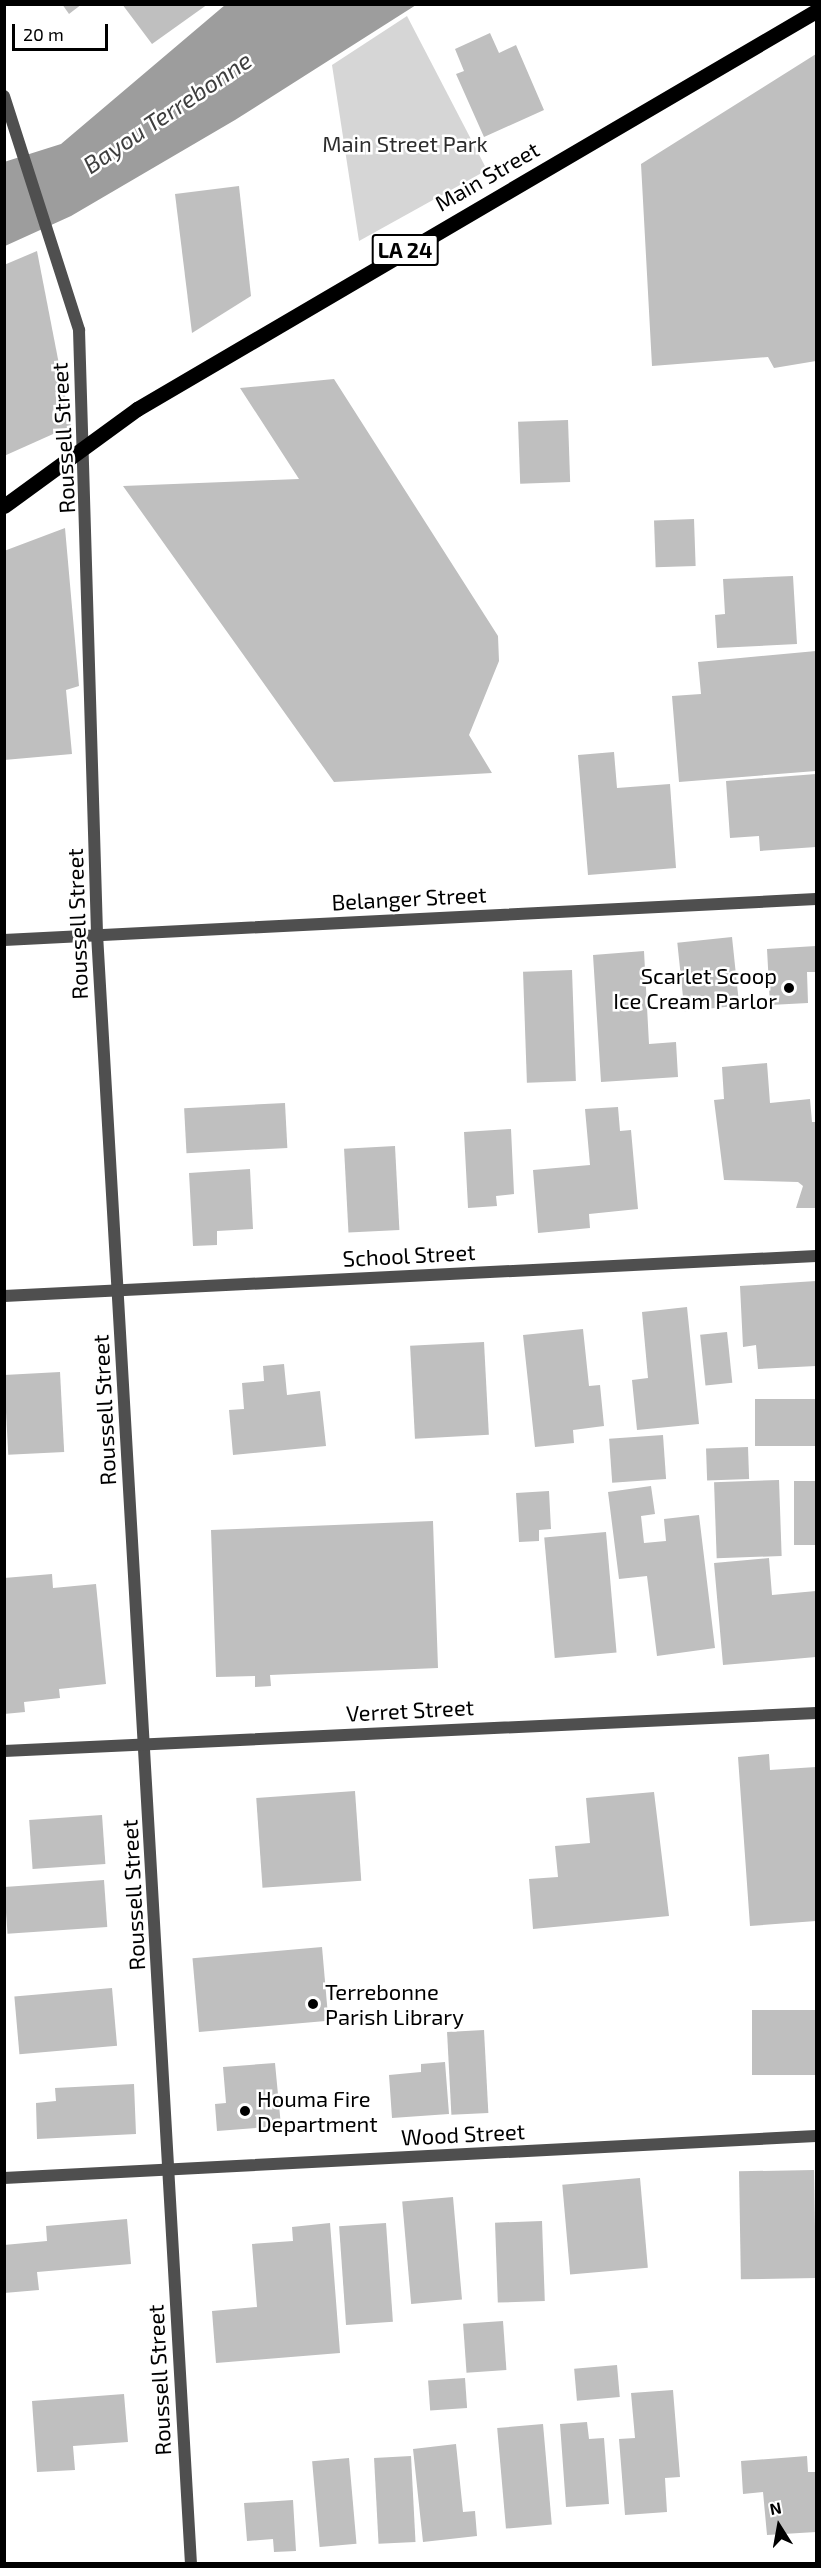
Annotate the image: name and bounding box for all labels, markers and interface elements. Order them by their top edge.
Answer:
scale bar [15,12,111,50]
text: 20 m [23,23,64,45]
water label: Bayou Terrebonne [77,45,257,179]
park label: Main Street Park [322,131,488,157]
street label: Main Street [430,136,544,216]
road number: LA 24 [370,232,440,268]
street label: Roussell Street [46,362,80,514]
street label: Roussell Street [61,848,93,1000]
street label: Belanger Street [331,881,487,915]
place label: Scarlet Scoop Ice Cream Parlor [613,962,777,1014]
marker: Scarlet Scoop Ice Cream Parlor [782,981,796,995]
street label: School Street [342,1238,476,1272]
street label: Roussell Street [87,1334,121,1486]
street label: Verret Street [345,1693,475,1727]
street label: Roussell Street [116,1819,150,1971]
place label: Terrebonne Parish Library [325,1978,464,2030]
marker: Terrebonne Parish Library [306,1997,320,2011]
place label: Houma Fire Department [257,2085,378,2136]
marker: Houma Fire Department [238,2104,252,2118]
street label: Wood Street [400,2118,526,2150]
street label: Roussell Street [142,2304,176,2456]
north arrow [749,2496,809,2556]
text: N [768,2497,783,2518]

